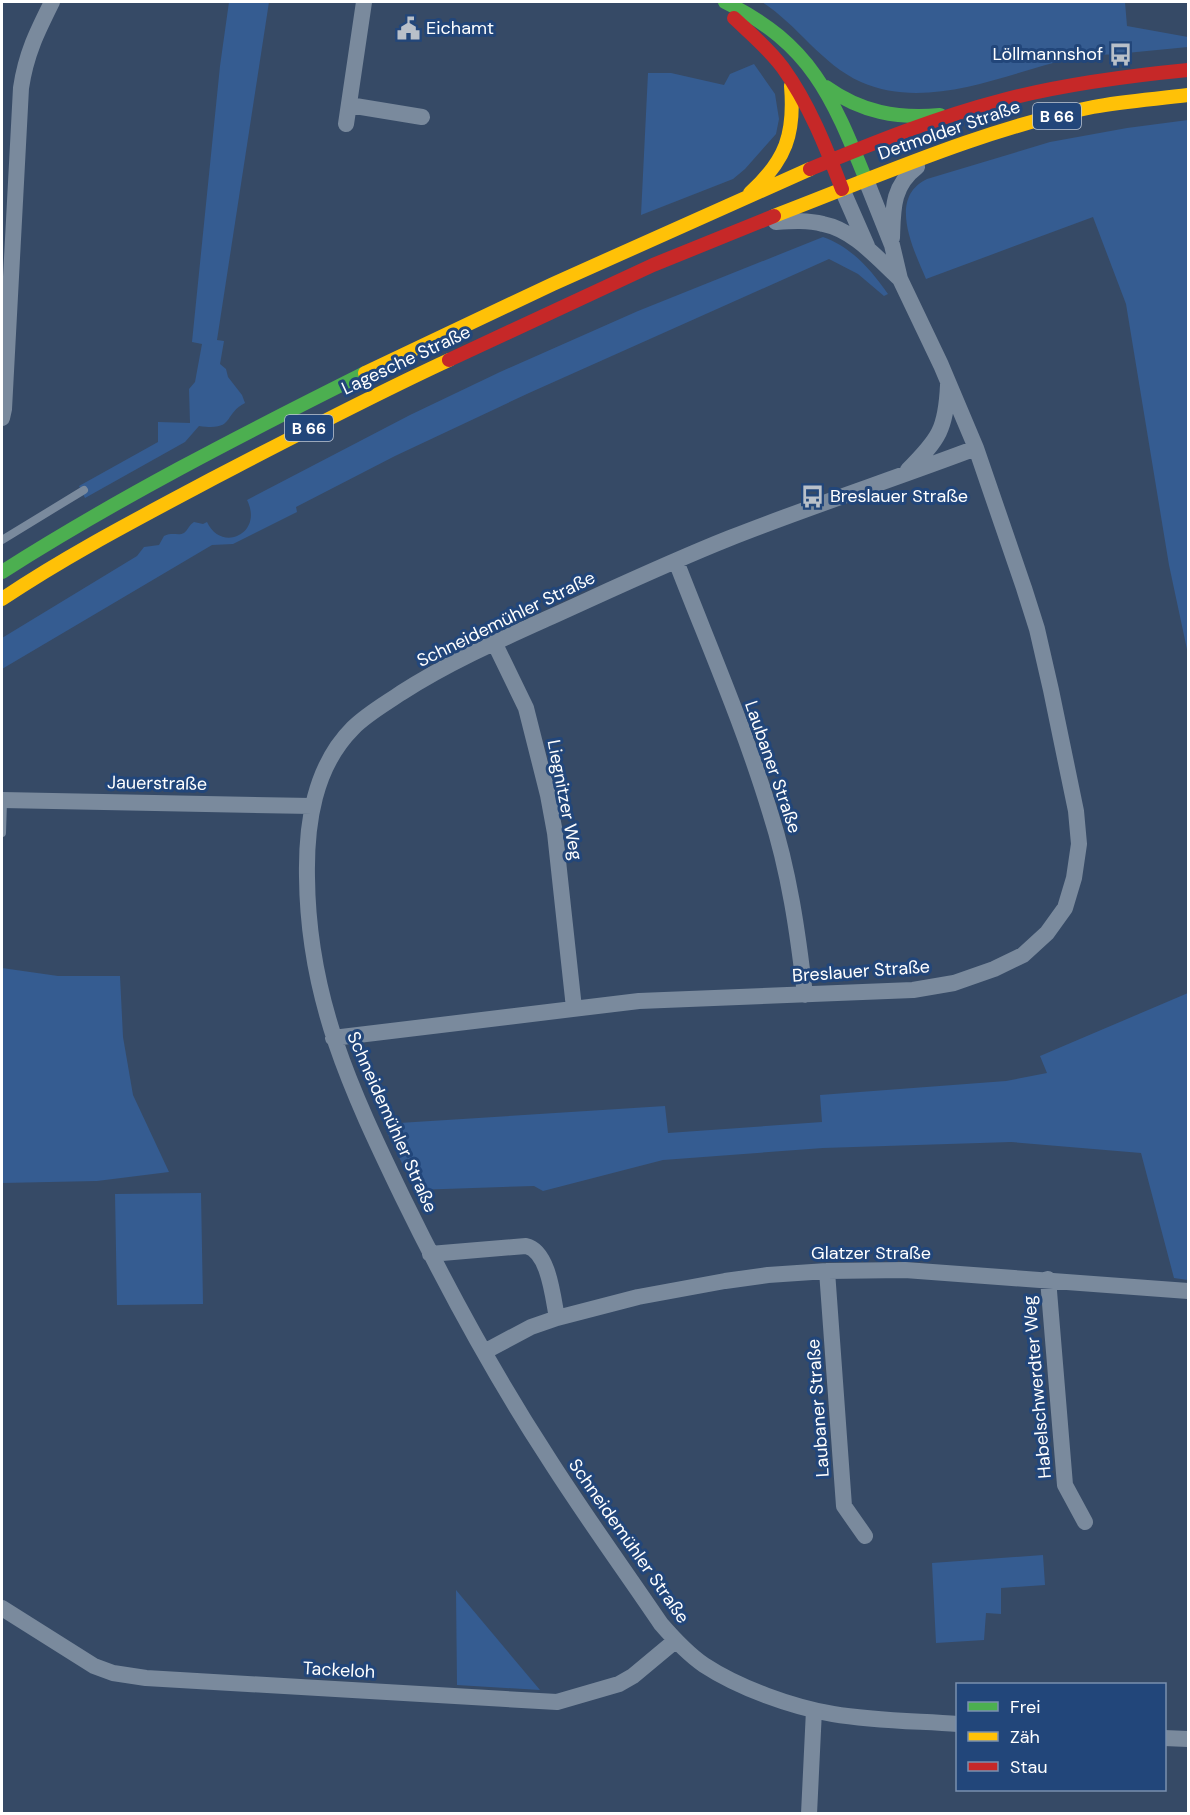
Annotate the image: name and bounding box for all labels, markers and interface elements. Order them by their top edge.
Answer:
public building icon: Eichamt [395,15,421,41]
place label: Eichamt [426,16,494,40]
bus stop icon: Löllmannshof [1108,41,1134,67]
place label: Löllmannshof [993,42,1103,66]
street label: Detmolder Straße [875,94,1023,166]
road number: B 66 [1033,103,1081,129]
street label: Lagesche Straße [338,320,474,400]
road number: B 66 [285,415,333,441]
bus stop icon: Breslauer Straße [799,483,825,509]
place label: Breslauer Straße [830,484,968,508]
street label: Schneidemühler Straße [413,565,599,673]
street label: Laubaner Straße [739,698,807,836]
street label: Liegnitzer Weg [542,738,588,862]
street label: Jauerstraße [107,770,207,796]
street label: Breslauer Straße [791,954,931,988]
street label: Schneidemühler Straße [341,1028,443,1216]
street label: Glatzer Straße [811,1241,931,1265]
street label: Habelschwerdter Weg [1017,1294,1057,1480]
street label: Laubaner Straße [801,1338,835,1478]
street label: Schneidemühler Straße [563,1454,695,1628]
street label: Tackeloh [302,1656,376,1684]
legend [956,1683,1166,1791]
text: Frei [1010,1695,1041,1719]
text: Zäh [1010,1725,1040,1749]
text: Stau [1010,1755,1048,1779]

